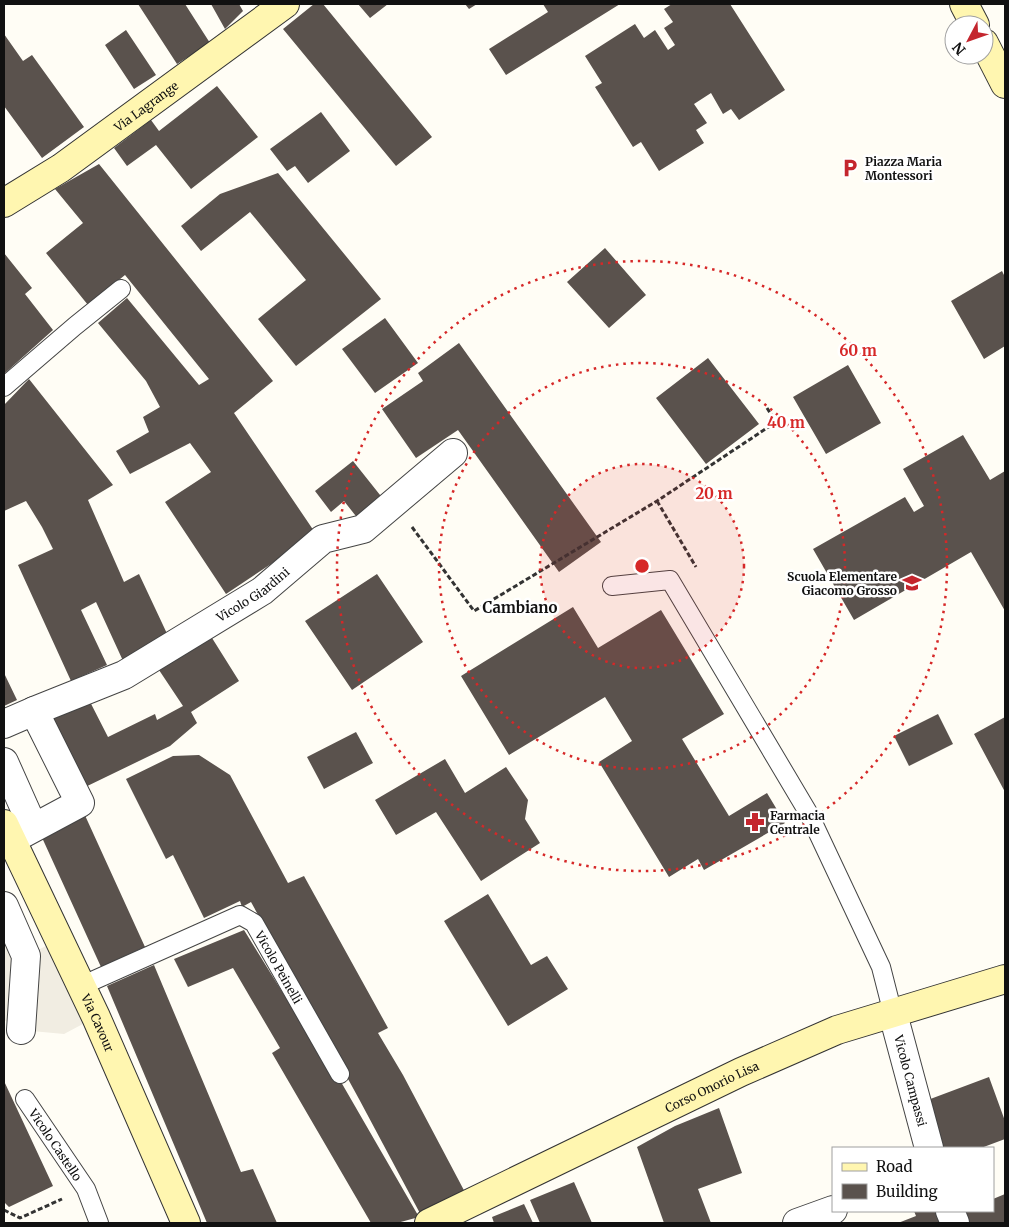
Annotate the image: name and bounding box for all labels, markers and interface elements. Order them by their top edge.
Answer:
north arrow [944,15,994,65]
text: N [949,38,970,59]
street label: Via Lagrange [110,77,181,135]
place label: Piazza Maria Montessori [865,154,942,183]
parking icon: Piazza Maria Montessori [839,157,861,179]
text: 60 m [839,341,877,360]
text: 40 m [767,413,805,432]
text: 20 m [695,484,733,503]
centre of rings [633,557,651,575]
street label: Vicolo Giardini [213,564,292,625]
place label: Scuola Elementare Giacomo Grosso [787,569,898,598]
school or university icon: Scuola Elementare Giacomo Grosso [901,572,923,594]
district label: Cambiano [482,598,558,617]
place label: Farmacia Centrale [770,808,825,837]
pharmacy icon: Farmacia Centrale [744,811,766,833]
street label: Vicolo Peinelli [252,927,306,1006]
street label: Via Cavour [78,991,118,1055]
street label: Vicolo Campassi [891,1032,930,1128]
street label: Corso Onorio Lisa [662,1057,761,1115]
street label: Vicolo Castello [26,1105,86,1183]
legend [832,1147,994,1212]
text: Road [876,1157,912,1176]
text: Building [876,1182,938,1201]

